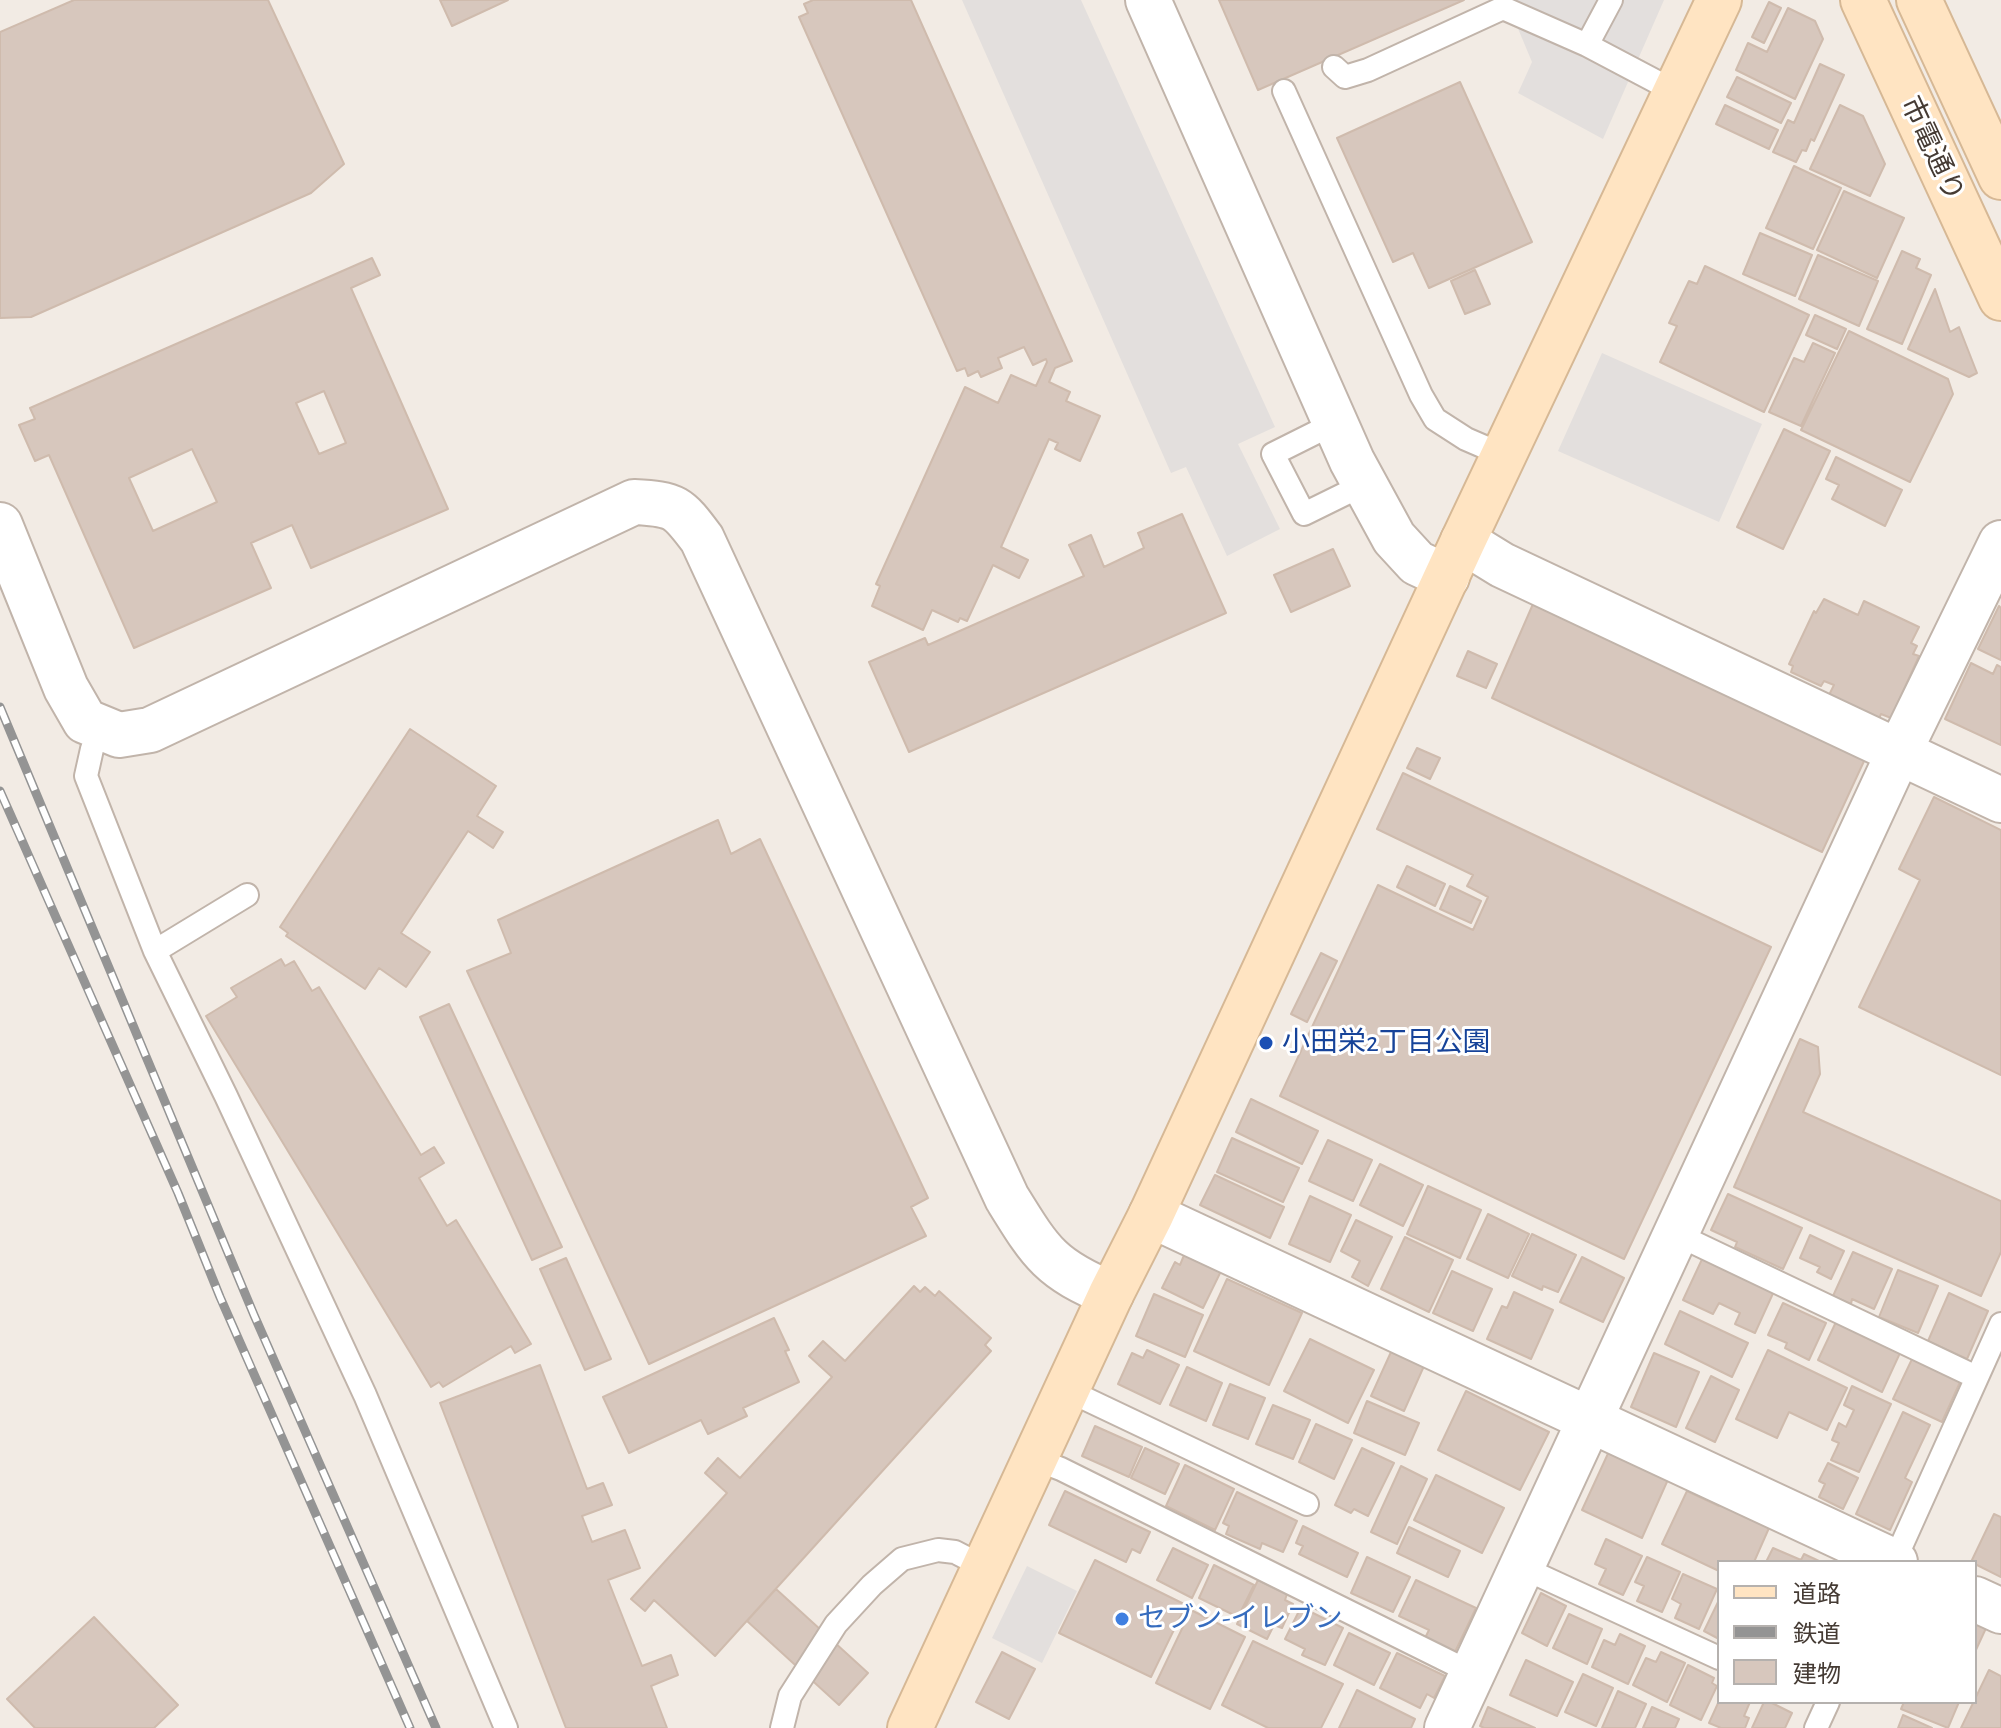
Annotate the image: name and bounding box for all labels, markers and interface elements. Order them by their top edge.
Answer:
street label: 市電通り [1893,91,1971,207]
place label: 小田栄2丁目公園 [1282,1026,1491,1060]
marker: 小田栄2丁目公園 [1257,1034,1275,1052]
legend [1717,1560,1977,1704]
text: 道路 [1793,1583,1841,1607]
place label: セブン-イレブン [1138,1602,1343,1636]
marker: セブン-イレブン [1113,1610,1131,1628]
text: 鉄道 [1793,1623,1841,1647]
text: 建物 [1793,1663,1841,1687]

